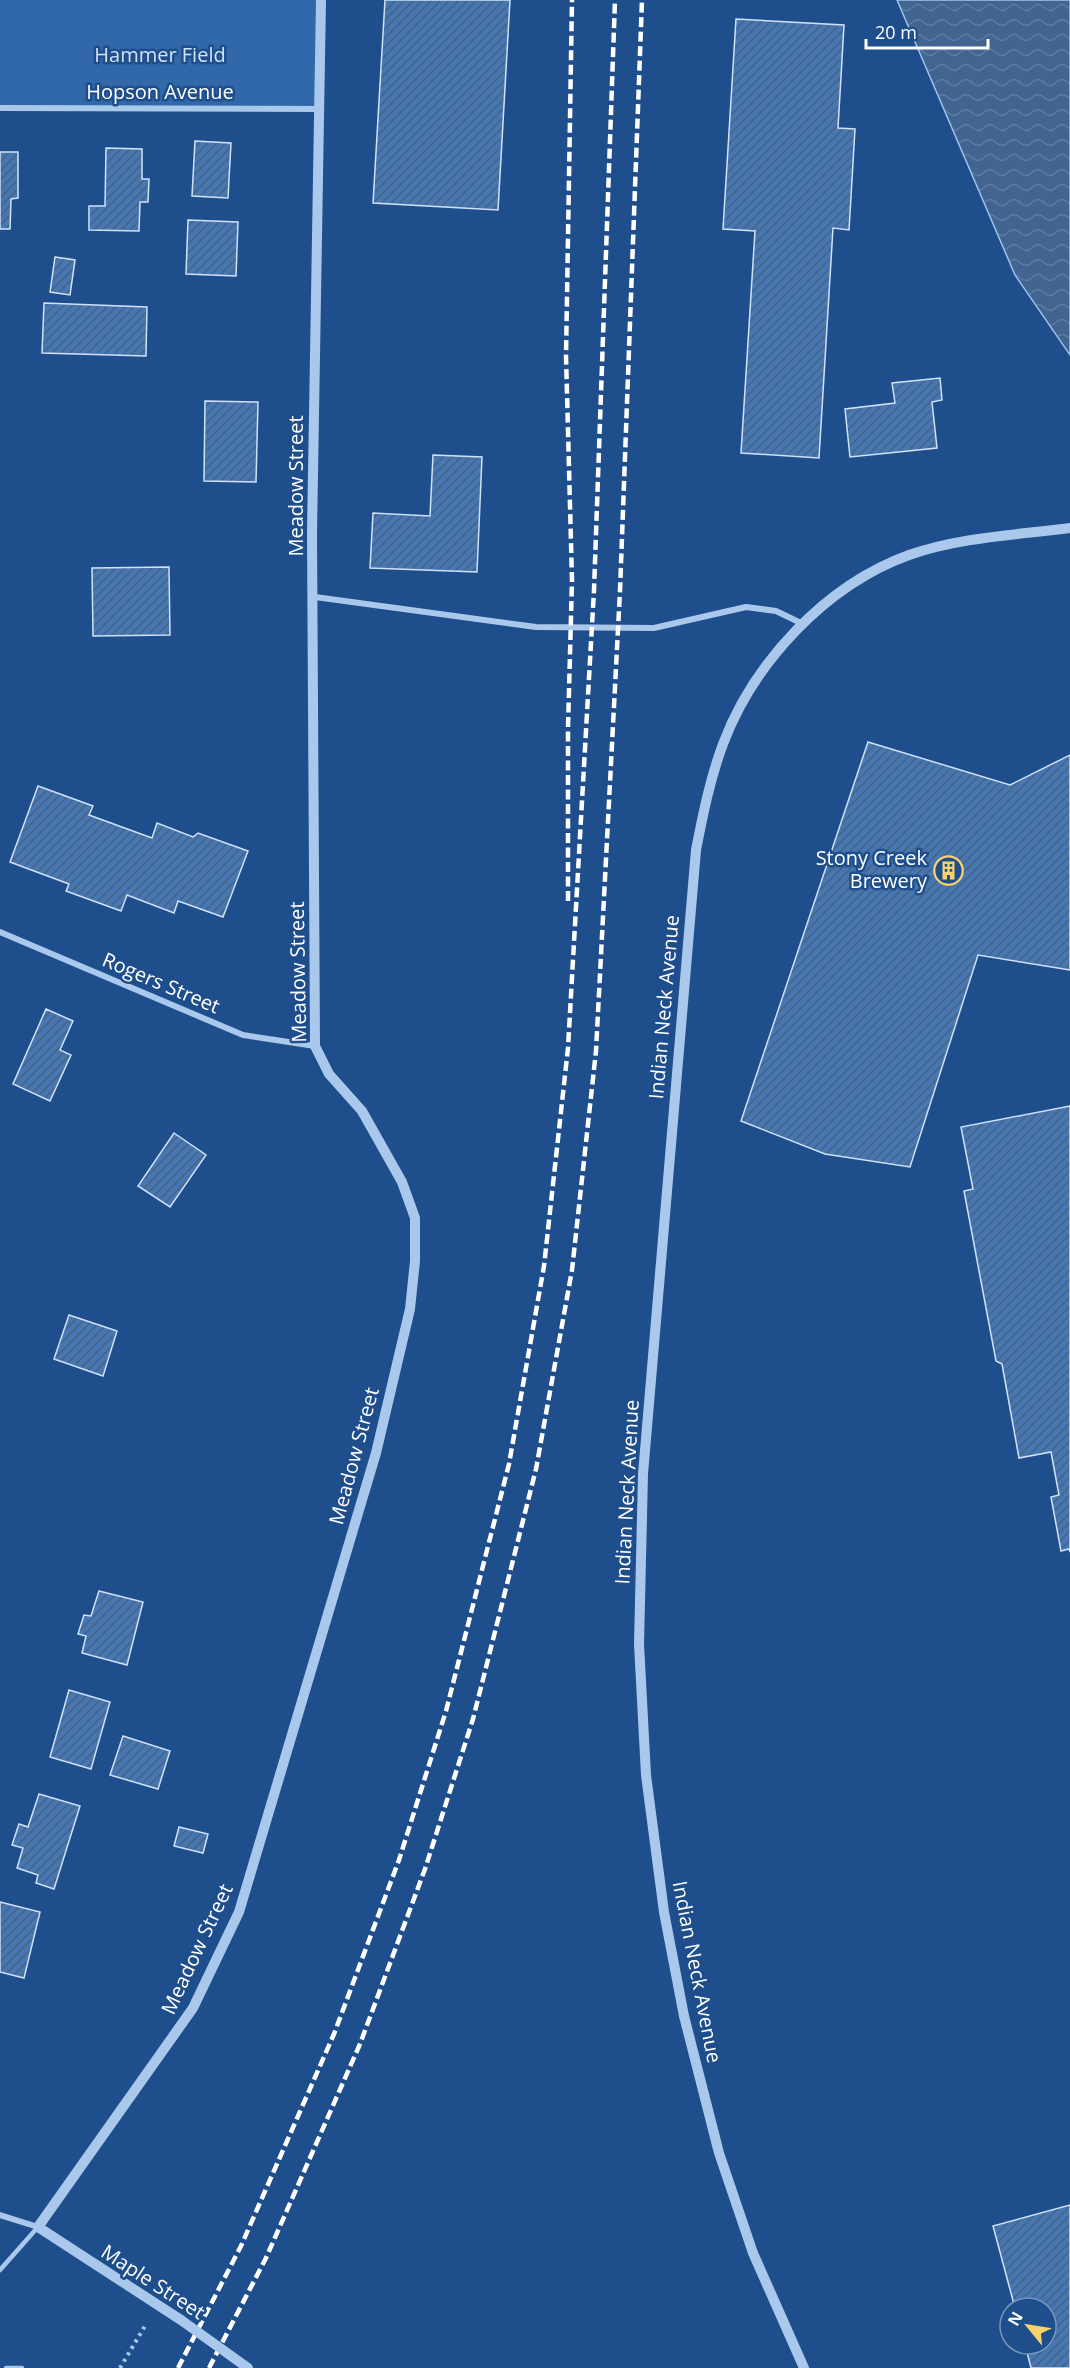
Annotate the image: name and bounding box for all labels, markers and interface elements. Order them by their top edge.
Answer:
scale bar [866,12,988,50]
text: 20 m [875,20,917,44]
park label: Hammer Field [94,41,226,68]
street label: Hopson Avenue [86,78,234,105]
street label: Meadow Street [282,415,309,557]
place label: Stony Creek Brewery [816,844,928,894]
building icon: Stony Creek Brewery [932,854,964,886]
street label: Meadow Street [283,901,312,1043]
street label: Indian Neck Avenue [642,914,685,1100]
street label: Rogers Street [98,946,224,1019]
street label: Meadow Street [322,1384,385,1528]
street label: Indian Neck Avenue [608,1399,645,1585]
street label: Meadow Street [154,1879,239,2018]
street label: Indian Neck Avenue [667,1879,728,2065]
street label: Maple Street [96,2238,210,2325]
north arrow [998,2296,1058,2356]
text: N [1002,2307,1028,2330]

